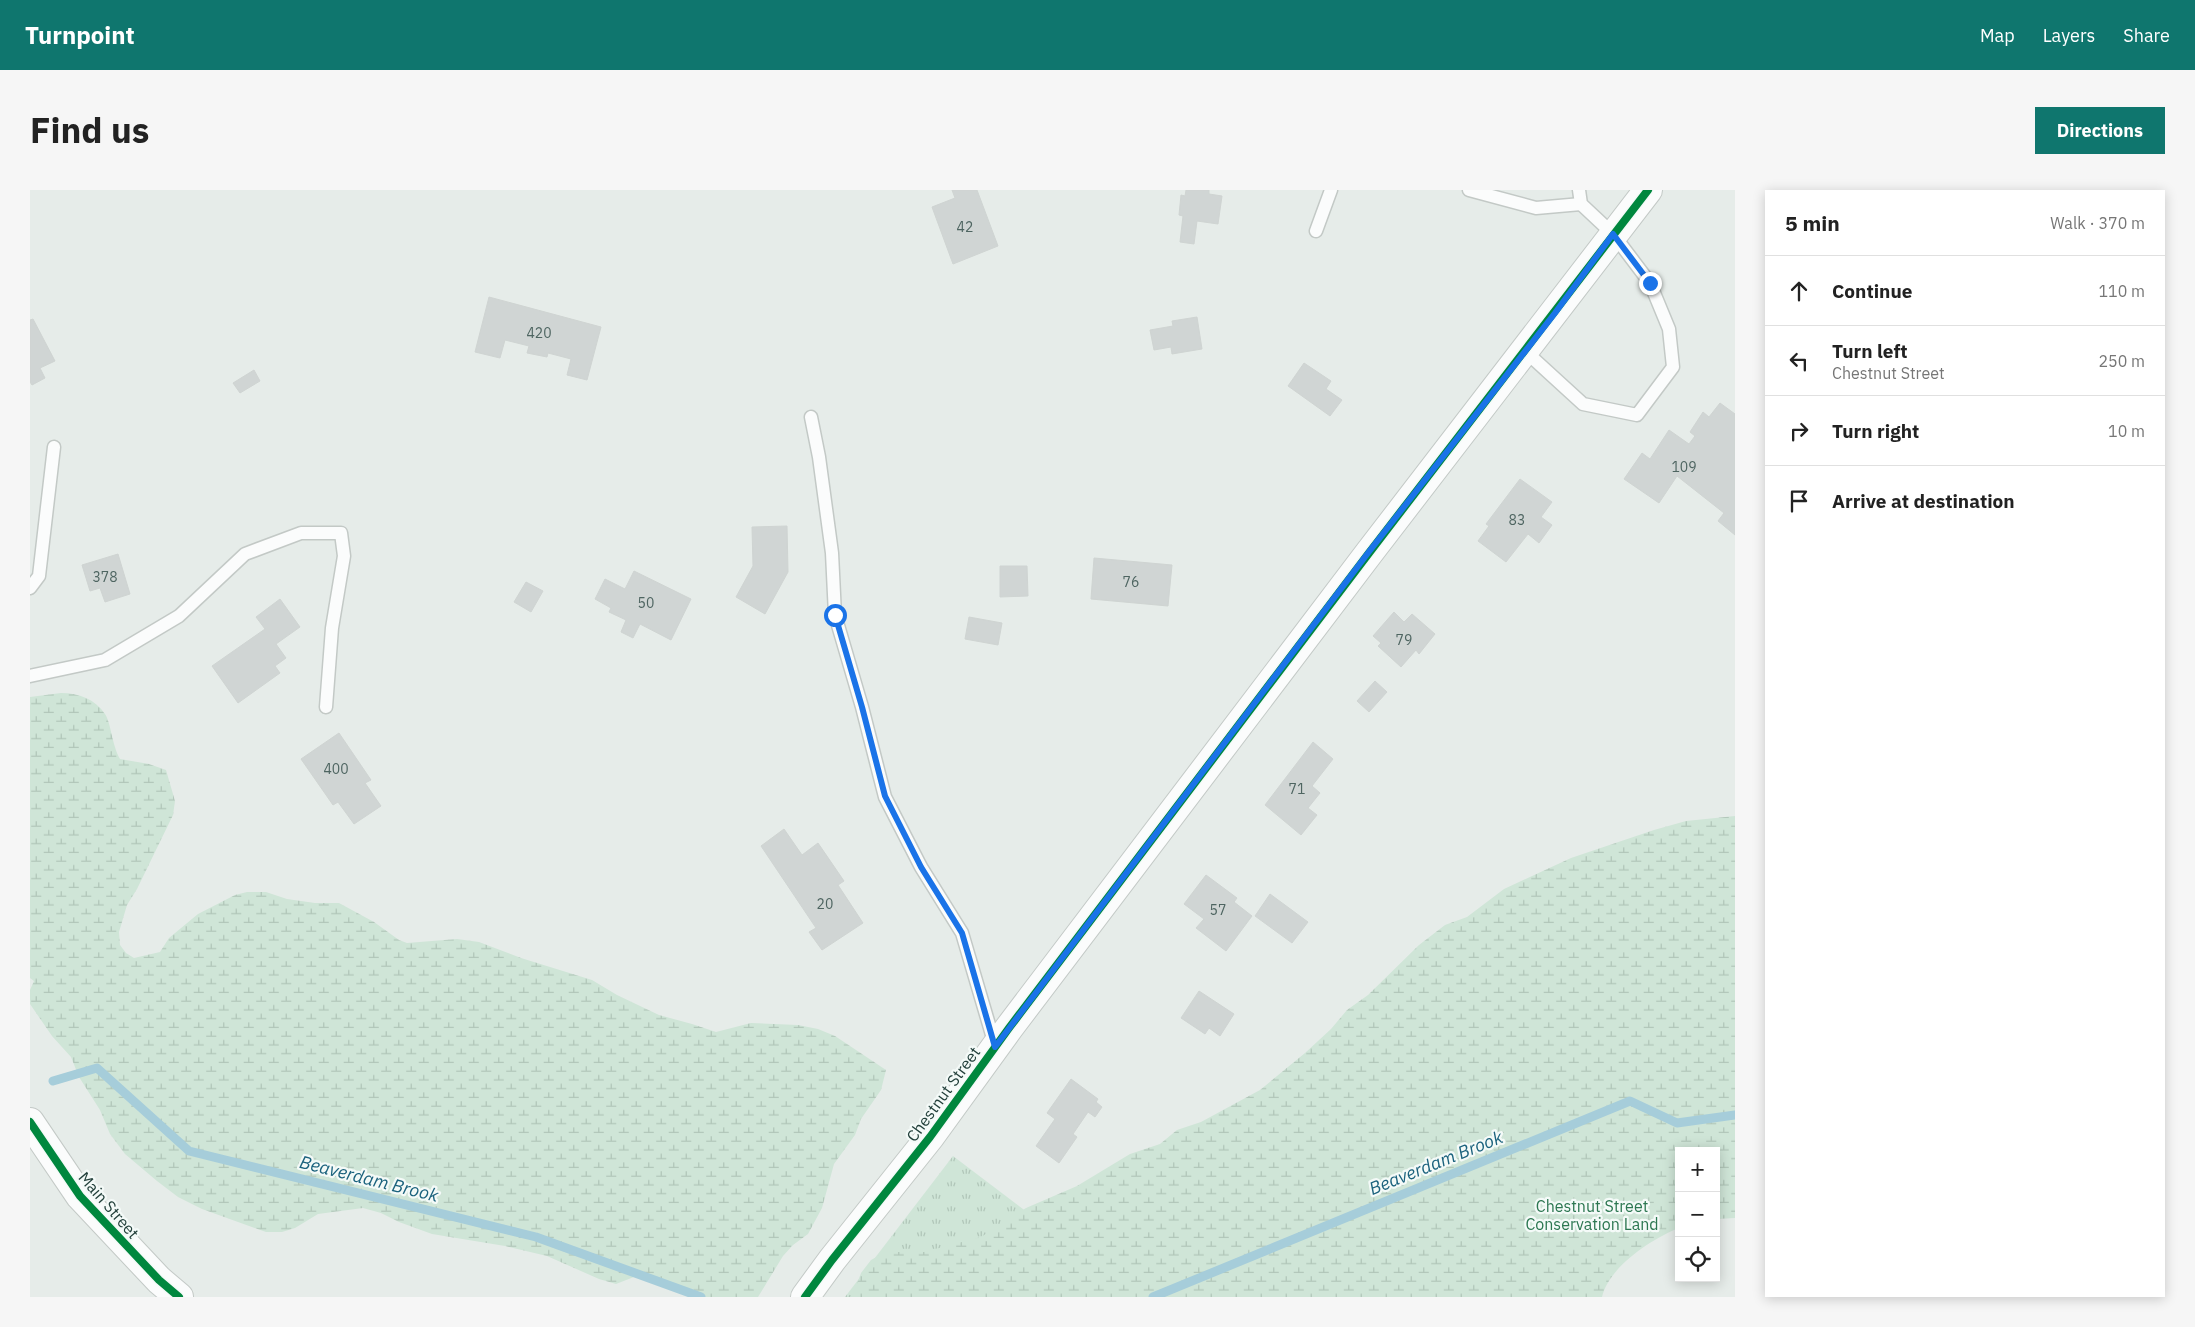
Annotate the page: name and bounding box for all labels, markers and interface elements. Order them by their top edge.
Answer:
text: Turnpoint [25,19,135,51]
text: Map [1980,24,2015,47]
text: Layers [2043,24,2095,47]
text: Share [2123,24,2170,47]
text: Find us [30,107,149,153]
button: Directions [2035,107,2165,154]
text: 5 min [1785,209,1840,237]
text: Walk · 370 m [2050,213,2145,233]
house number: 42 [957,218,973,236]
route end [1639,272,1662,295]
icon: ahead [1785,277,1813,305]
text: Continue [1832,279,1912,303]
text: 110 m [2098,281,2145,301]
house number: 420 [526,324,552,342]
text: Turn left [1832,339,1908,363]
icon: left [1785,347,1813,375]
text: 250 m [2098,351,2145,371]
text: Chestnut Street [1832,363,1945,383]
icon: right [1785,417,1813,445]
text: Turn right [1832,419,1919,443]
text: 10 m [2108,421,2145,441]
house number: 109 [1671,458,1697,476]
icon: arrive [1785,487,1813,515]
text: Arrive at destination [1832,489,2015,513]
house number: 83 [1509,511,1525,529]
house number: 378 [92,568,118,586]
house number: 76 [1123,573,1139,591]
house number: 50 [638,594,654,612]
route start [824,604,847,627]
house number: 79 [1396,631,1412,649]
house number: 400 [323,760,349,778]
house number: 71 [1289,780,1305,798]
house number: 20 [817,895,833,913]
house number: 57 [1210,901,1226,919]
street label: Chestnut Street [902,1043,984,1145]
water label: Beaverdam Brook [1366,1125,1507,1200]
map controls [1675,1147,1720,1282]
button: + [1675,1147,1720,1192]
water label: Beaverdam Brook [297,1150,442,1207]
street label: Main Street [74,1167,144,1243]
button: − [1675,1192,1720,1237]
park label: Chestnut Street Conservation Land [1525,1196,1659,1234]
button: locate [1675,1237,1720,1282]

